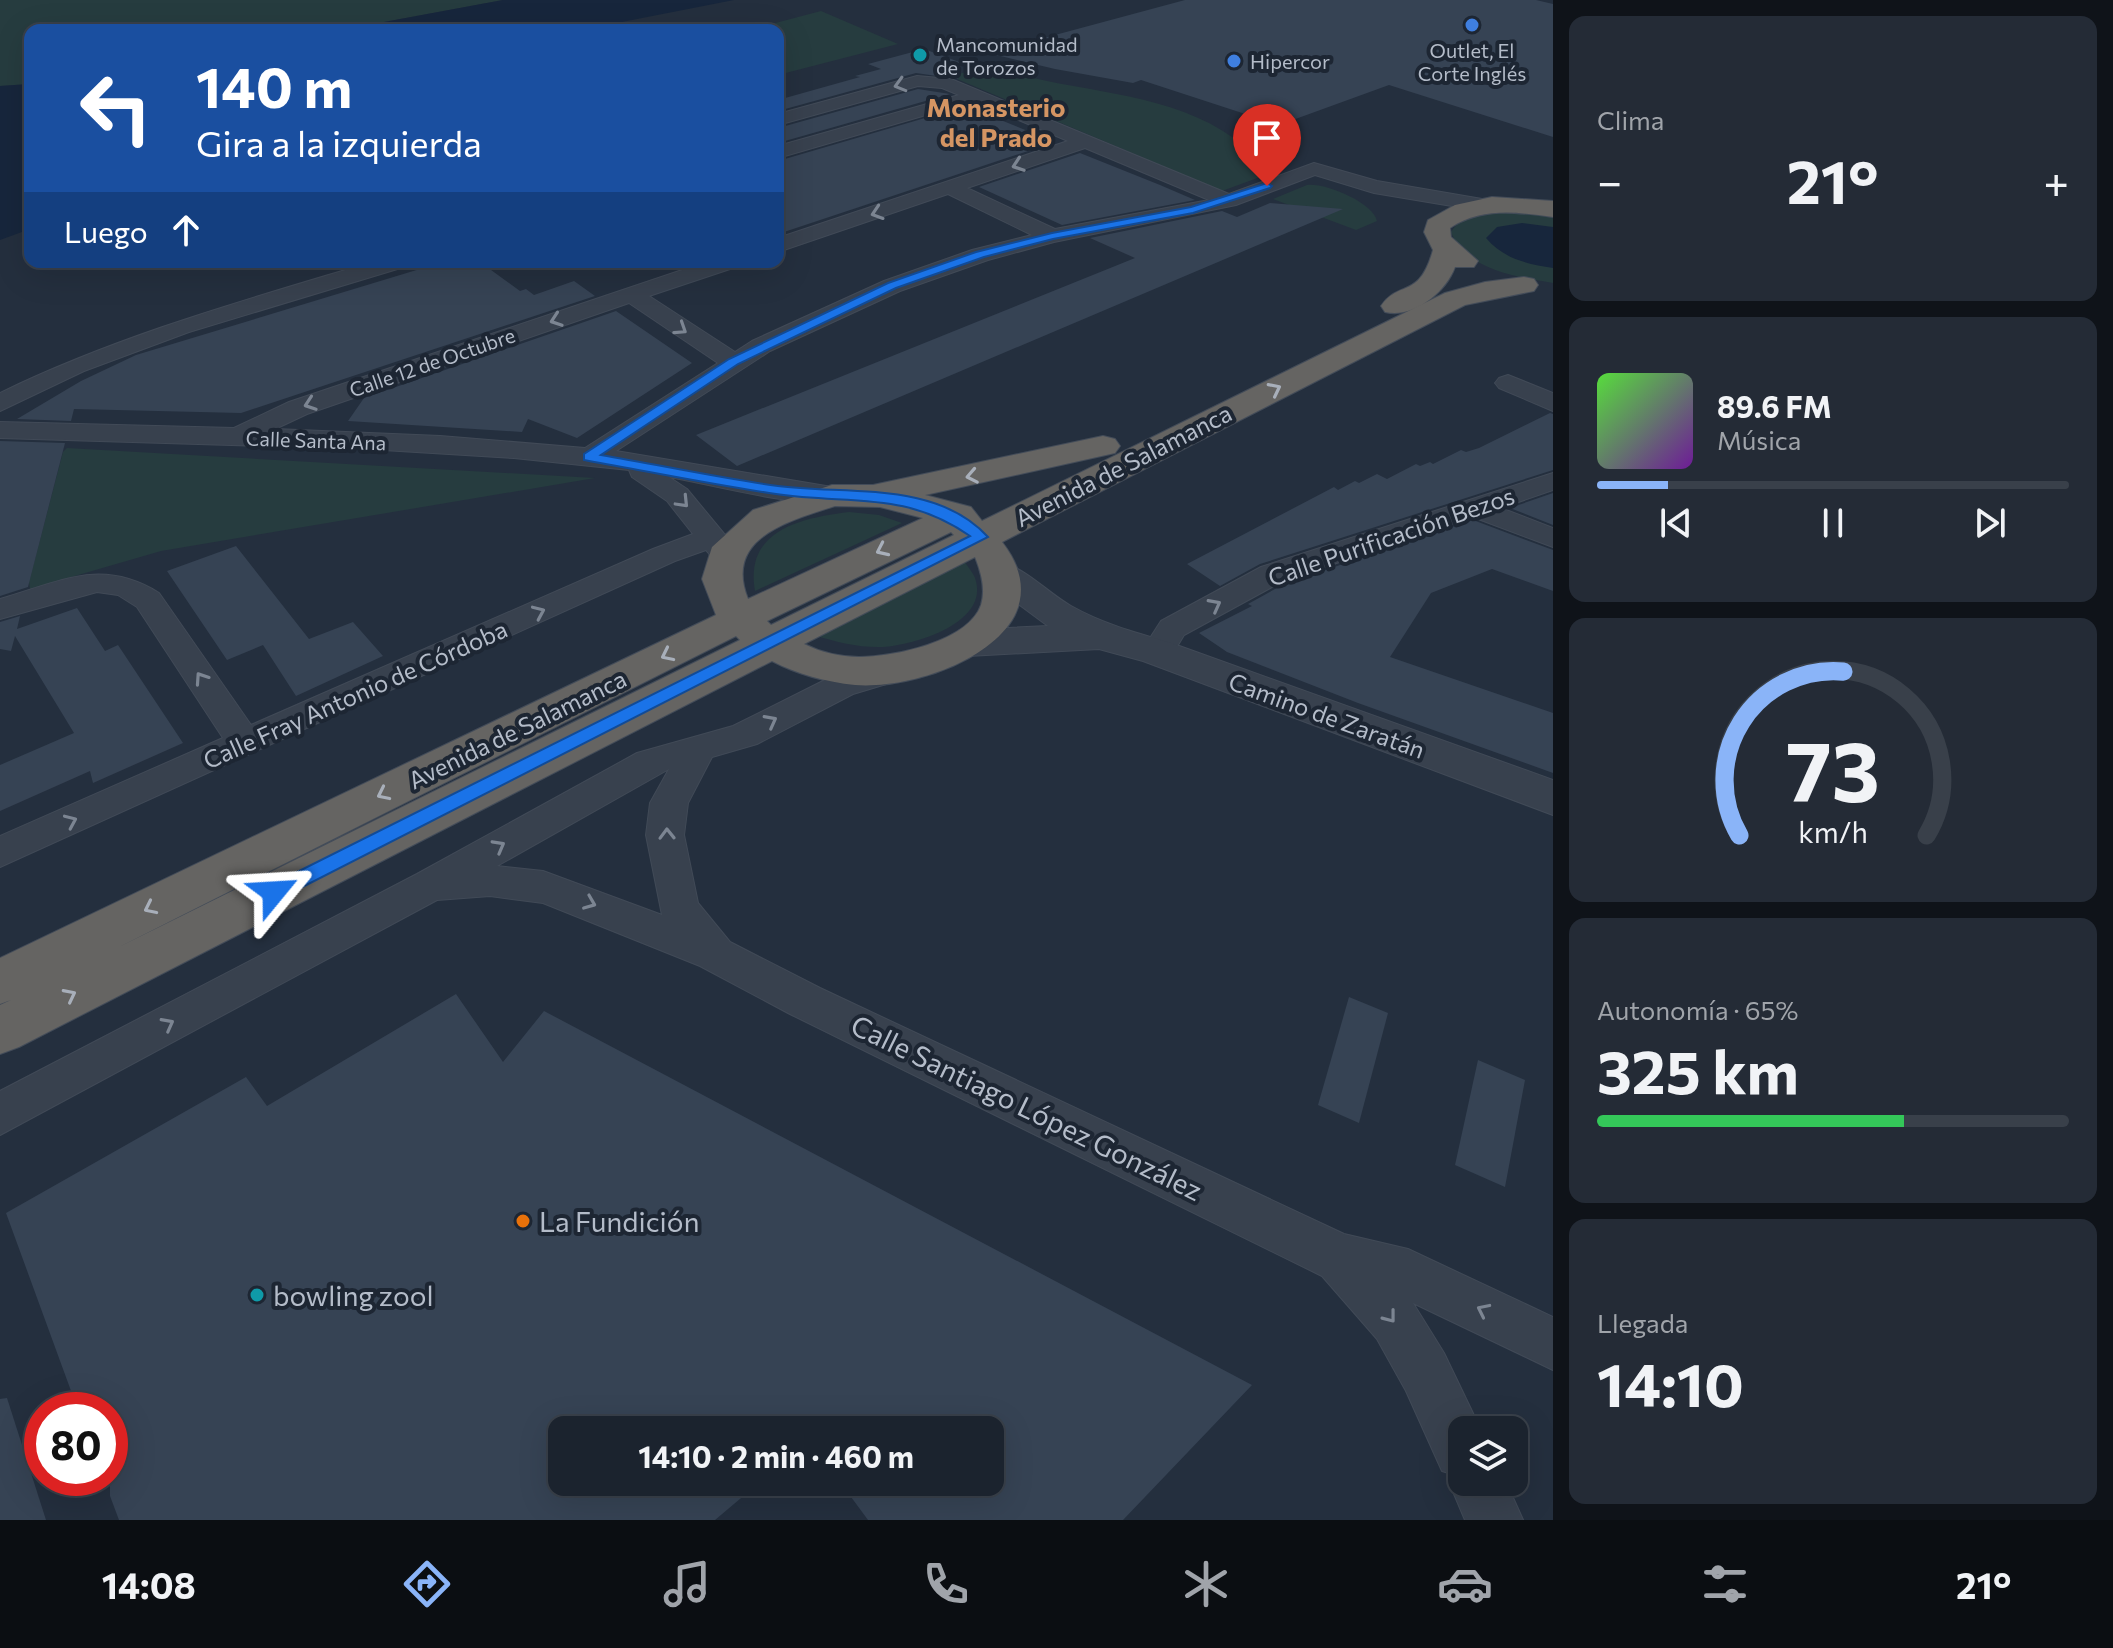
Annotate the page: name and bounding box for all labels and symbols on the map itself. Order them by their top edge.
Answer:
marker: Outlet, El Corte Inglés [1463,16,1481,34]
place label: Mancomunidad de Torozos [936,32,1078,79]
place label: Outlet, El Corte Inglés [1418,38,1526,85]
marker: Mancomunidad de Torozos [911,46,929,64]
place label: Hipercor [1250,49,1330,73]
marker: Hipercor [1225,52,1243,70]
one-way arrow [893,76,907,93]
district label: Monasterio del Prado [926,91,1066,152]
pin [1233,104,1301,186]
one-way arrow [1011,156,1025,172]
one-way arrow [871,203,885,219]
one-way arrow [549,310,563,326]
one-way arrow [672,319,687,334]
street label: Calle 12 de Octubre [346,322,518,402]
one-way arrow [1267,383,1282,399]
one-way arrow [304,394,318,410]
street label: Avenida de Salamanca [1010,398,1236,532]
street label: Calle Santa Ana [245,426,387,454]
one-way arrow [965,466,979,483]
street label: Calle Purificación Bezos [1264,480,1518,592]
one-way arrow [674,493,688,507]
one-way arrow [876,540,890,556]
one-way arrow [1207,599,1222,614]
one-way arrow [530,605,545,621]
street label: Calle Fray Antonio de Córdoba [199,614,511,774]
one-way arrow [661,645,676,661]
street label: Avenida de Salamanca [403,664,631,794]
street label: Camino de Zaratán [1225,666,1429,764]
one-way arrow [196,673,211,687]
one-way arrow [763,715,778,730]
one-way arrow [377,784,392,800]
one-way arrow [63,814,77,830]
one-way arrow [658,827,676,840]
one-way arrow [491,841,505,856]
position arrow [232,850,316,934]
one-way arrow [582,893,596,909]
one-way arrow [143,899,158,914]
one-way arrow [61,990,76,1005]
street label: Calle Santiago López González [846,1007,1208,1207]
one-way arrow [159,1019,174,1034]
place label: La Fundición [539,1204,700,1238]
marker: La Fundición [514,1212,532,1230]
place label: bowling zool [273,1278,434,1312]
marker: bowling zool [248,1286,266,1304]
one-way arrow [1476,1304,1491,1320]
one-way arrow [1380,1308,1395,1322]
speed limit sign: 80 [24,1392,128,1496]

